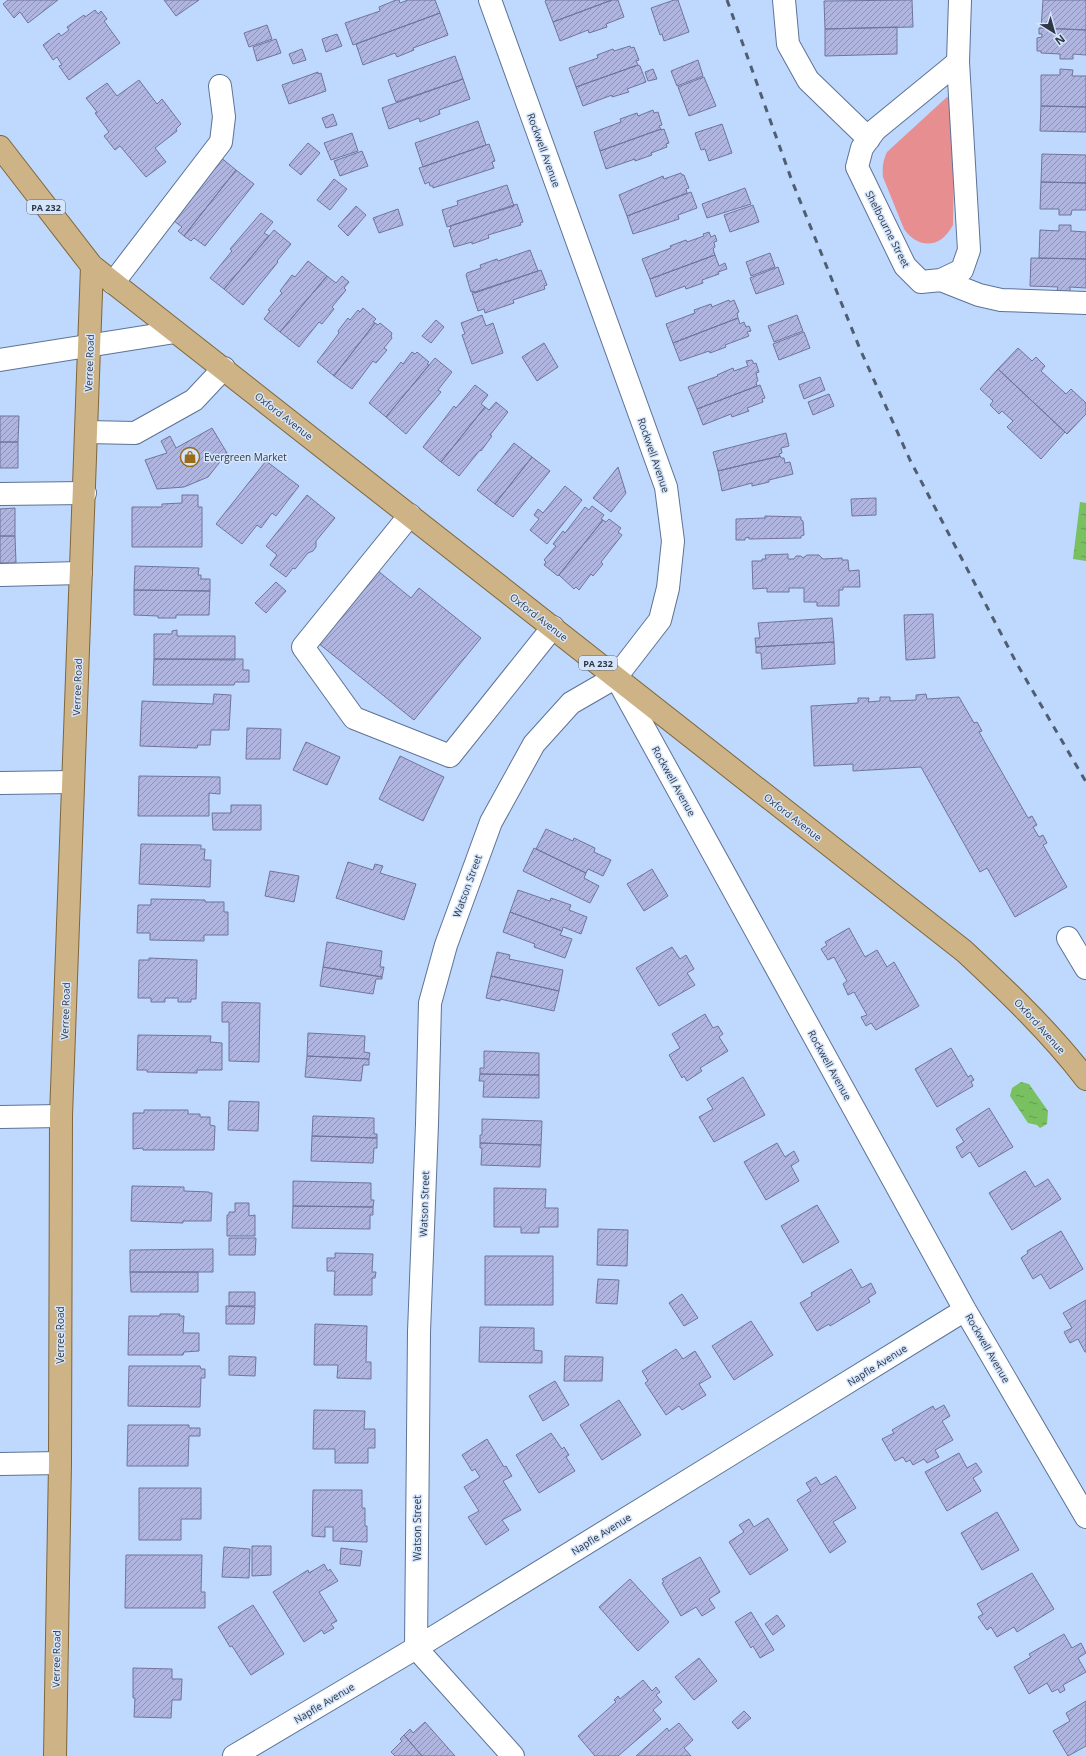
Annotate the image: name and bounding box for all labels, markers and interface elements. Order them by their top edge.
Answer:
north arrow [1034,12,1074,52]
text: N [1052,32,1068,49]
street label: Rockwell Avenue [524,111,564,189]
street label: Shelbourne Street [863,188,914,270]
road number: PA 232 [27,200,65,214]
street label: Verree Road [81,334,97,392]
street label: Oxford Avenue [252,389,316,443]
street label: Rockwell Avenue [635,416,673,495]
shop icon: Evergreen Market [179,446,201,468]
place label: Evergreen Market [204,450,287,464]
street label: Oxford Avenue [507,590,571,644]
road number: PA 232 [579,656,617,670]
street label: Verree Road [69,658,85,716]
street label: Rockwell Avenue [649,743,699,819]
street label: Oxford Avenue [761,790,825,844]
street label: Watson Street [449,852,485,919]
street label: Verree Road [57,982,73,1040]
street label: Oxford Avenue [1011,995,1069,1057]
street label: Rockwell Avenue [805,1027,855,1103]
street label: Watson Street [416,1170,432,1237]
street label: Verree Road [53,1306,67,1364]
street label: Rockwell Avenue [962,1311,1014,1386]
street label: Napfle Avenue [844,1341,910,1389]
street label: Watson Street [410,1495,424,1561]
street label: Napfle Avenue [568,1510,634,1558]
street label: Verree Road [48,1630,64,1688]
street label: Napfle Avenue [291,1679,357,1727]

